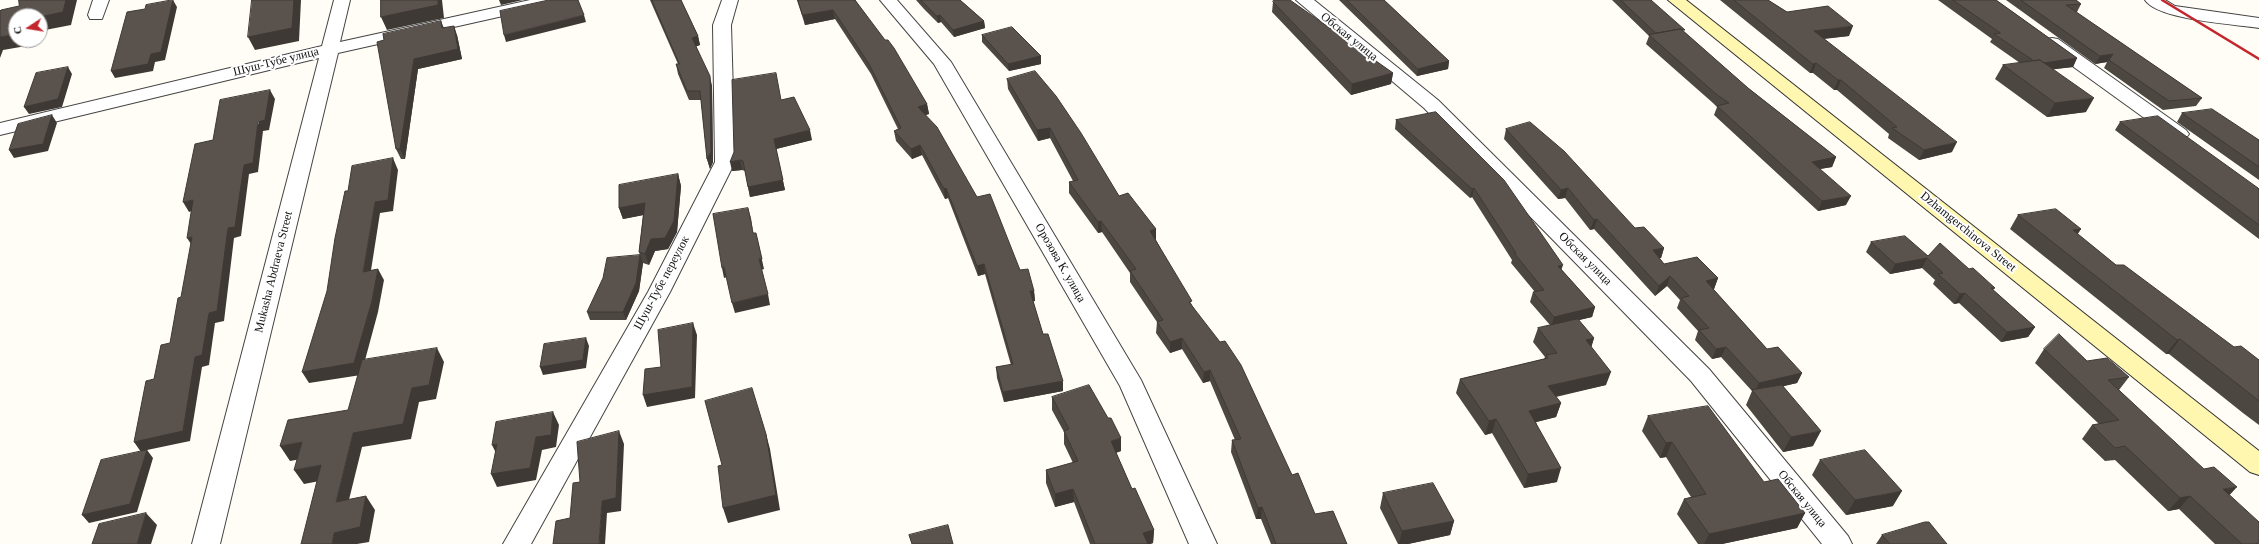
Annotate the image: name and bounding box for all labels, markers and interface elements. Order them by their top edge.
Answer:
north arrow [8,8,48,48]
street label: Обская улица [1318,10,1380,64]
text: С [11,25,24,35]
street label: Шуш-Тубе улица [232,44,320,80]
street label: Dzhamgerchinova Street [1917,189,2019,275]
street label: Mukasha Abdraeva Street [252,210,296,334]
street label: Орозова К. улица [1032,221,1088,305]
street label: Обская улица [1555,229,1615,289]
street label: Шуш-Тубе переулок [631,234,693,332]
street label: Обская улица [1775,468,1829,530]

